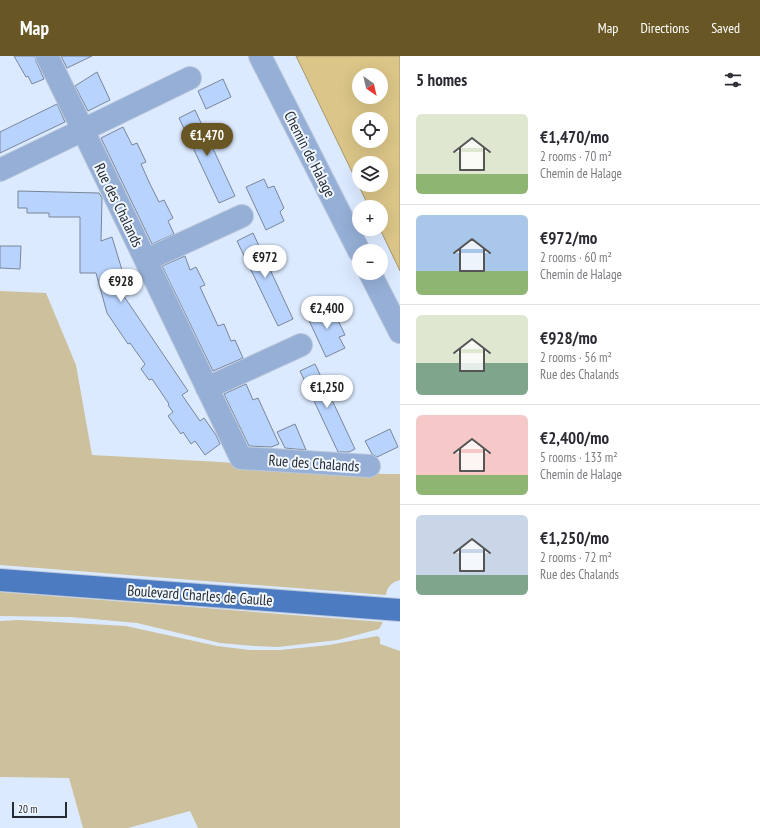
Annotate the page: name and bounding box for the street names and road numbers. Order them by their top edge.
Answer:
street label: Chemin de Halage [280,108,340,200]
street label: Rue des Chalands [90,160,148,250]
street label: Rue des Chalands [268,450,360,476]
street label: Boulevard Charles de Gaulle [127,580,273,610]

